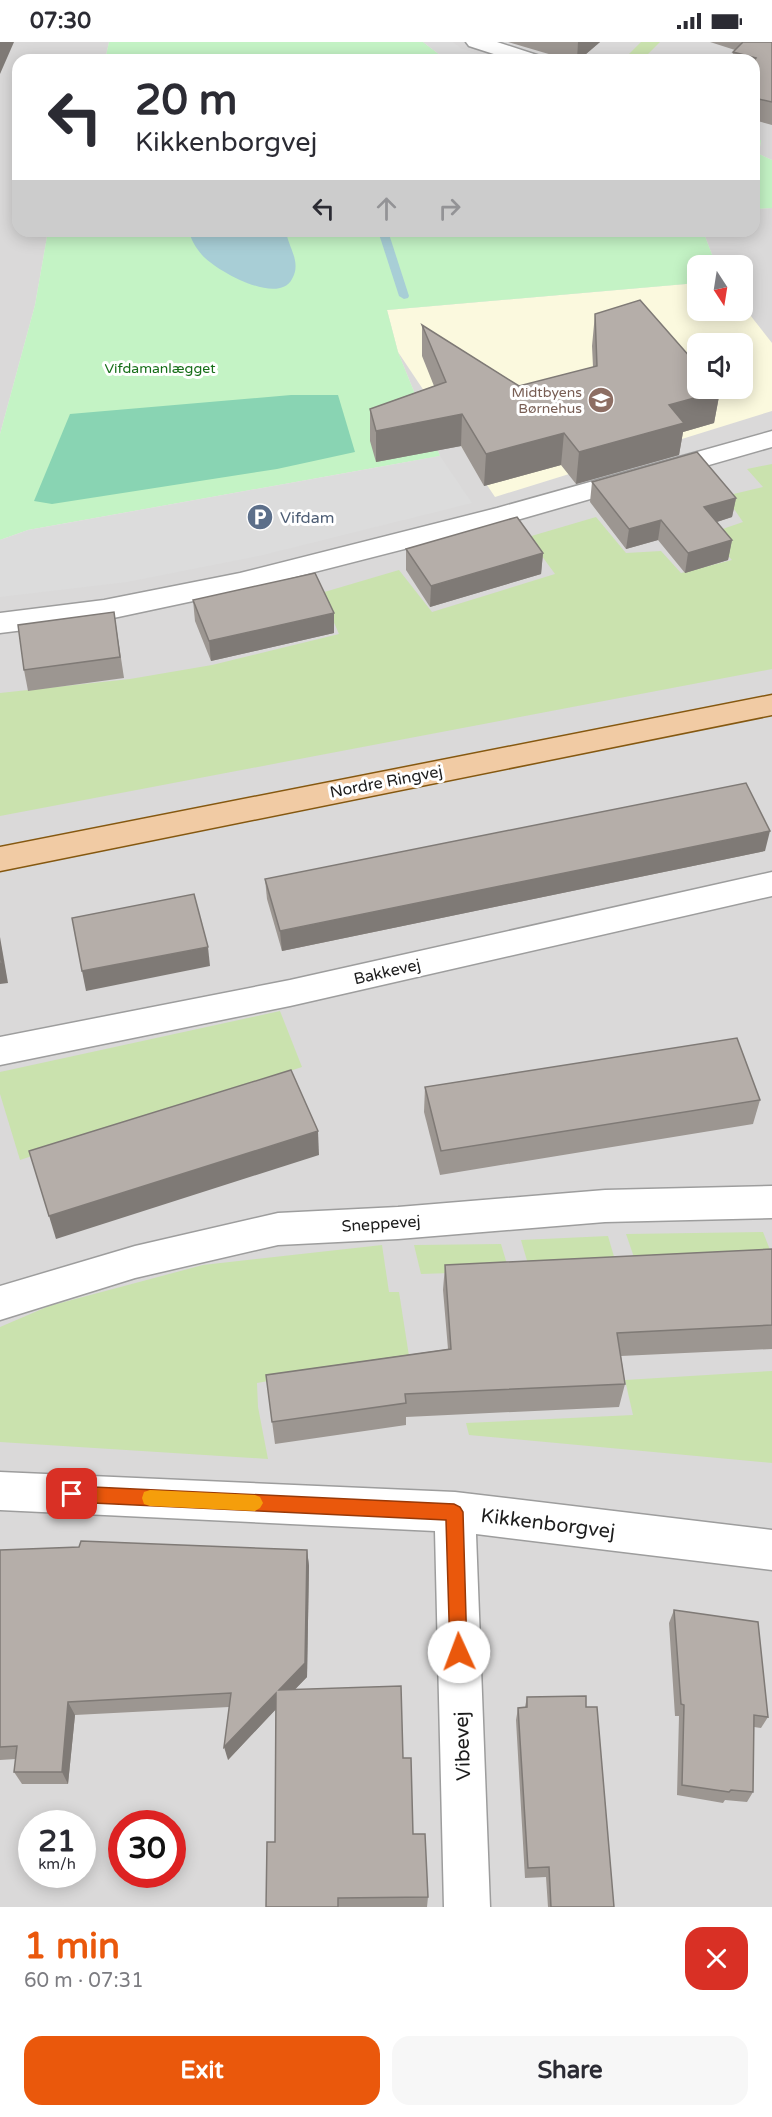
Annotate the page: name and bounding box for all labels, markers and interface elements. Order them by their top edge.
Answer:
text: 07:30 [30,8,91,34]
text: 20 m [135,75,237,126]
icon: left [36,78,114,156]
text: Kikkenborgvej [135,126,317,159]
icon: left [307,192,340,225]
icon: ahead [370,192,403,225]
icon: right [433,192,466,225]
north arrow [687,255,753,321]
map controls [687,255,753,399]
button: sound [687,333,753,399]
park label: Vifdamanlægget [104,360,216,377]
place label: Midtbyens Børnehus [512,384,582,417]
school or university icon: Midtbyens Børnehus [586,385,616,415]
parking icon: Vifdam [245,502,275,532]
place label: Vifdam [280,508,334,528]
street label: Nordre Ringvej [328,761,444,803]
street label: Bakkevej [352,955,423,989]
street label: Sneppevej [341,1211,421,1237]
pin [46,1468,97,1519]
icon: arrive [55,1477,88,1510]
street label: Kikkenborgvej [479,1504,616,1544]
position arrow [427,1620,491,1684]
street label: Vibevej [450,1711,476,1781]
speed limit sign: 30 [108,1810,186,1888]
text: 21 [38,1823,76,1860]
text: km/h [38,1855,76,1873]
text: 1 min [24,1925,120,1968]
button: close [685,1927,748,1990]
text: 60 m · 07:31 [24,1969,144,1993]
button: Exit [24,2036,380,2105]
button: Share [392,2036,748,2105]

